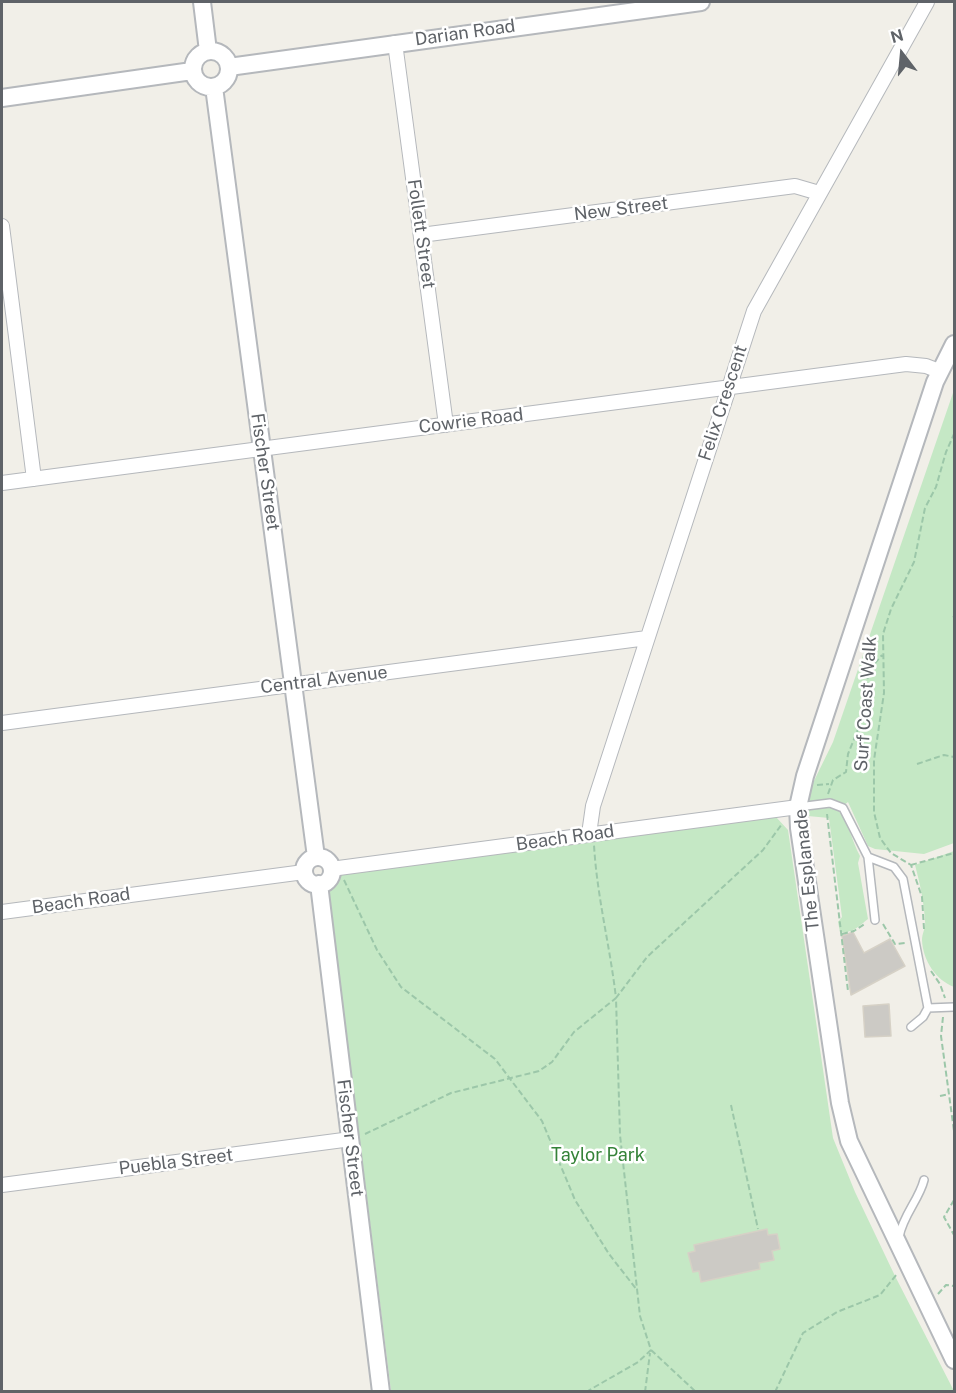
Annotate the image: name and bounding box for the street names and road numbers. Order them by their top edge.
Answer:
street label: Darian Road [413,15,517,51]
street label: Follett Street [403,178,439,290]
street label: New Street [573,193,669,225]
street label: Felix Crescent [694,342,752,464]
street label: Cowrie Road [417,404,525,438]
street label: Fischer Street [246,412,284,532]
street label: Surf Coast Walk [850,636,882,772]
street label: Central Avenue [259,661,389,699]
street label: The Esplanade [790,808,824,932]
street label: Beach Road [514,820,616,856]
street label: Beach Road [30,883,132,919]
street label: Fischer Street [332,1078,368,1198]
street label: Puebla Street [118,1144,234,1180]

